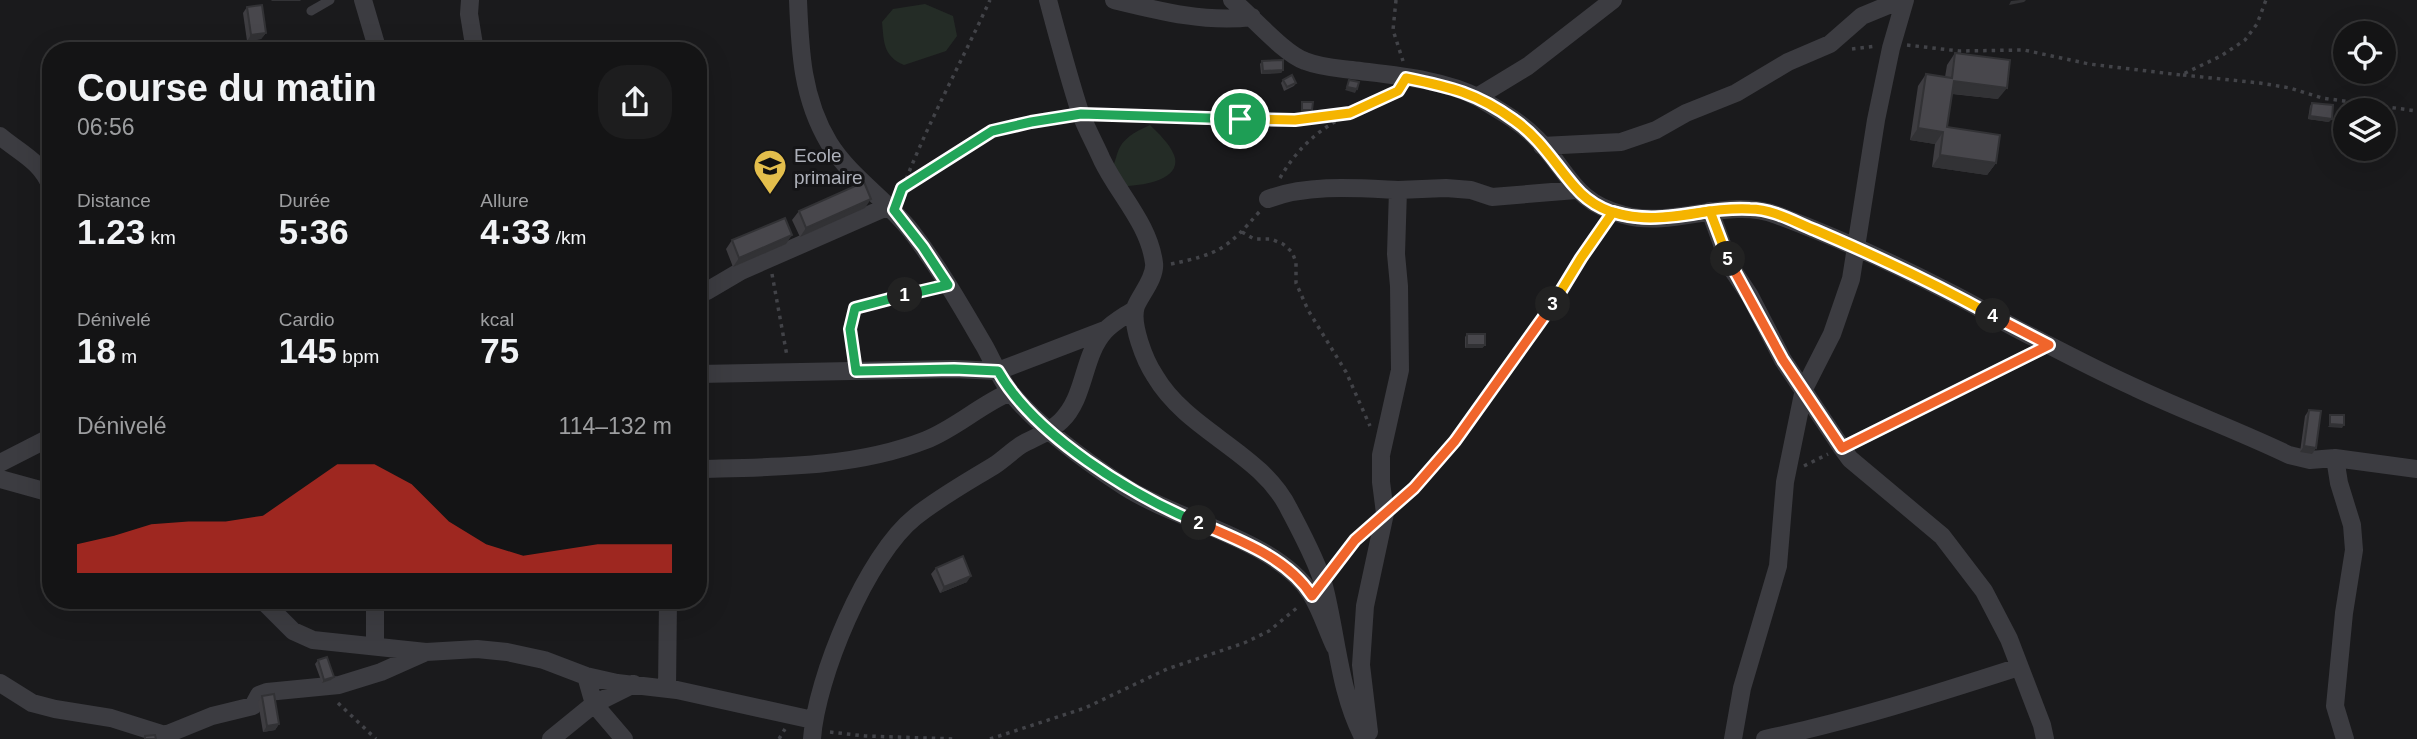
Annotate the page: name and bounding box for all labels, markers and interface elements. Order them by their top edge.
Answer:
map controls [2333,21,2396,161]
button: locate [2333,21,2396,84]
button: share [598,65,672,139]
text: Course du matin [77,67,377,109]
pin [1210,89,1270,149]
button: layers [2333,98,2396,161]
icon: arrive [1221,100,1259,138]
text: 06:56 [77,114,135,140]
place label: Ecole primaire [794,145,863,188]
school or university icon: Ecole primaire [751,147,789,196]
text: Distance [77,190,151,211]
text: Durée [279,190,330,211]
text: Allure [480,190,529,211]
text: 1.23 [77,212,145,251]
text: 5:36 [279,212,349,251]
text: 4:33 [480,212,550,251]
text: km [145,227,176,248]
text: /km [550,227,586,248]
pin: 5 [1710,242,1746,276]
text: 5 [1722,248,1733,269]
pin: 1 [888,278,922,312]
text: 1 [899,284,910,305]
pin: 3 [1536,286,1570,322]
text: 3 [1547,293,1558,314]
pin: 4 [1976,298,2010,334]
text: 4 [1987,305,1998,326]
text: Dénivelé [77,309,151,330]
text: Cardio [279,309,335,330]
text: kcal [480,309,514,330]
text: 18 [77,331,116,370]
text: 145 [279,331,337,370]
text: 75 [480,331,519,370]
text: m [116,346,137,367]
text: bpm [337,346,379,367]
text: Dénivelé [77,413,167,439]
text: 114–132 m [559,413,672,439]
pin: 2 [1182,505,1216,540]
text: 2 [1193,512,1204,533]

